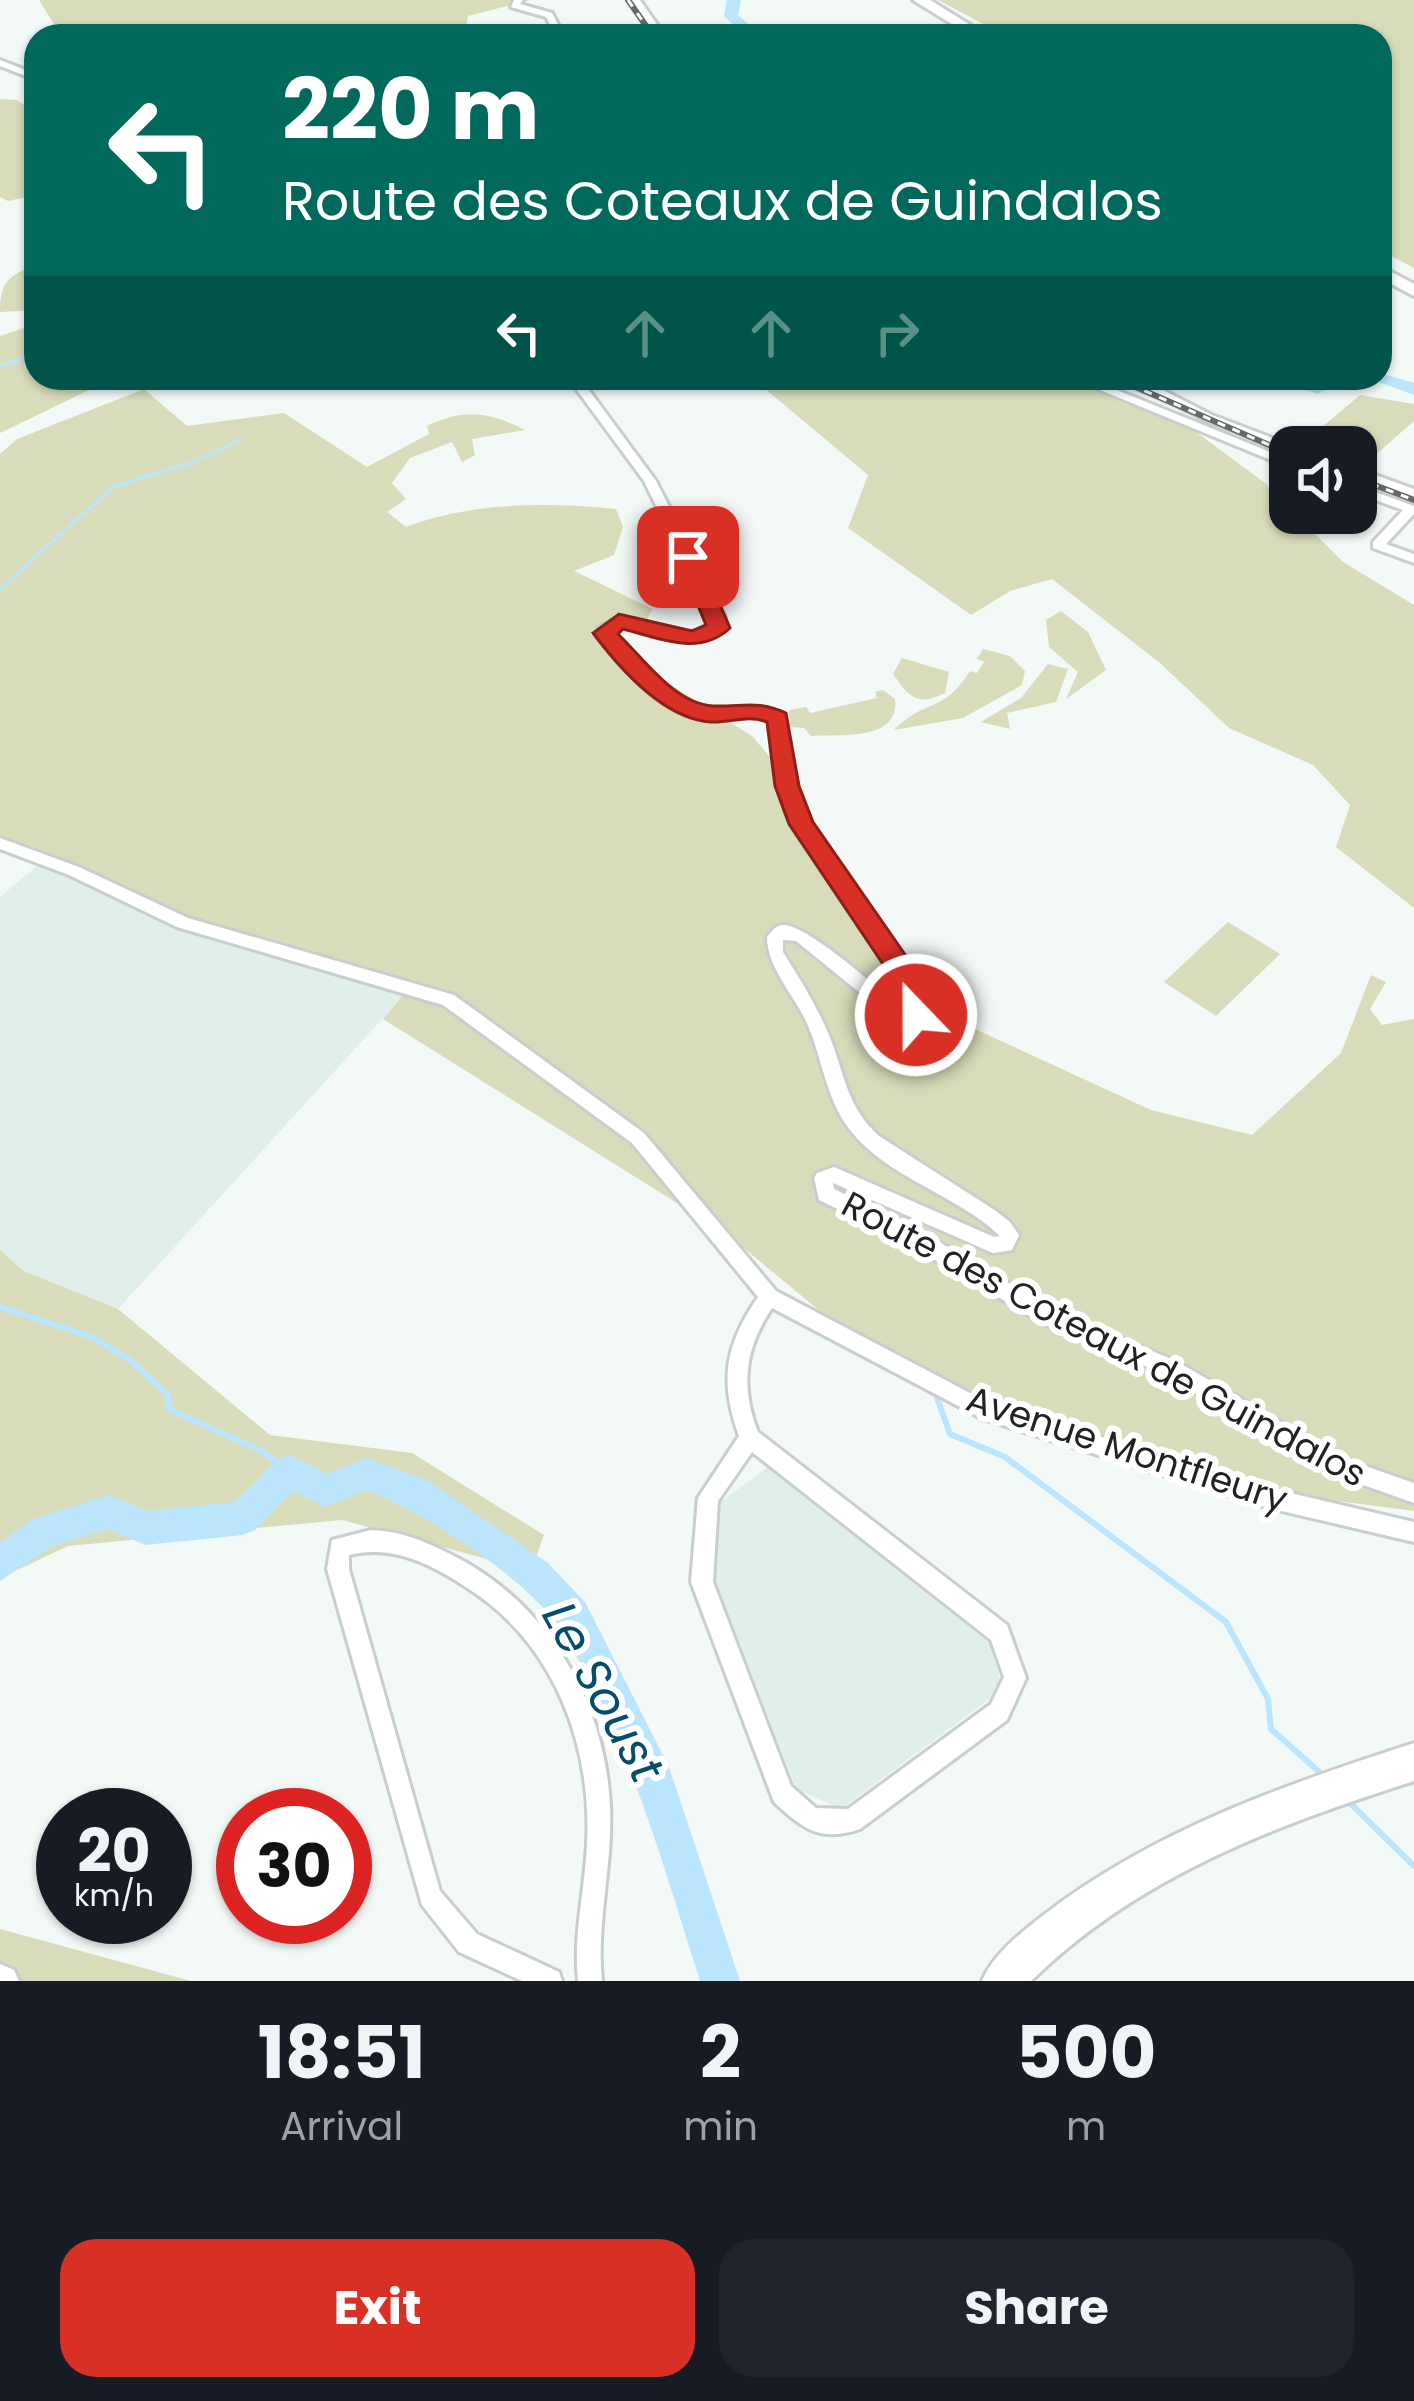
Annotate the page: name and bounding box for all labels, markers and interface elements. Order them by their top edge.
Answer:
text: 220 m [282,51,539,168]
icon: left [84,72,240,228]
text: Route des Coteaux de Guindalos [282,163,1163,239]
icon: left [486,300,552,366]
icon: ahead [612,300,678,366]
icon: ahead [738,300,804,366]
icon: right [864,300,930,366]
map controls [1269,426,1377,534]
button: sound [1269,426,1377,534]
pin [637,506,739,608]
icon: arrive [655,524,721,590]
position arrow [853,952,979,1078]
street label: Route des Coteaux de Guindalos [833,1179,1375,1499]
street label: Avenue Montfleury [960,1373,1294,1525]
water label: Le Soust [526,1590,681,1796]
speed limit sign: 30 [216,1788,372,1944]
text: 20 [77,1809,151,1893]
text: km/h [74,1874,154,1917]
text: 18:51 [258,2002,426,2103]
text: 2 [700,2002,741,2103]
text: 500 [1016,2002,1156,2103]
text: Arrival [280,2099,403,2154]
text: min [683,2099,758,2154]
text: m [1066,2099,1106,2154]
button: Exit [60,2239,695,2377]
button: Share [719,2239,1354,2377]

